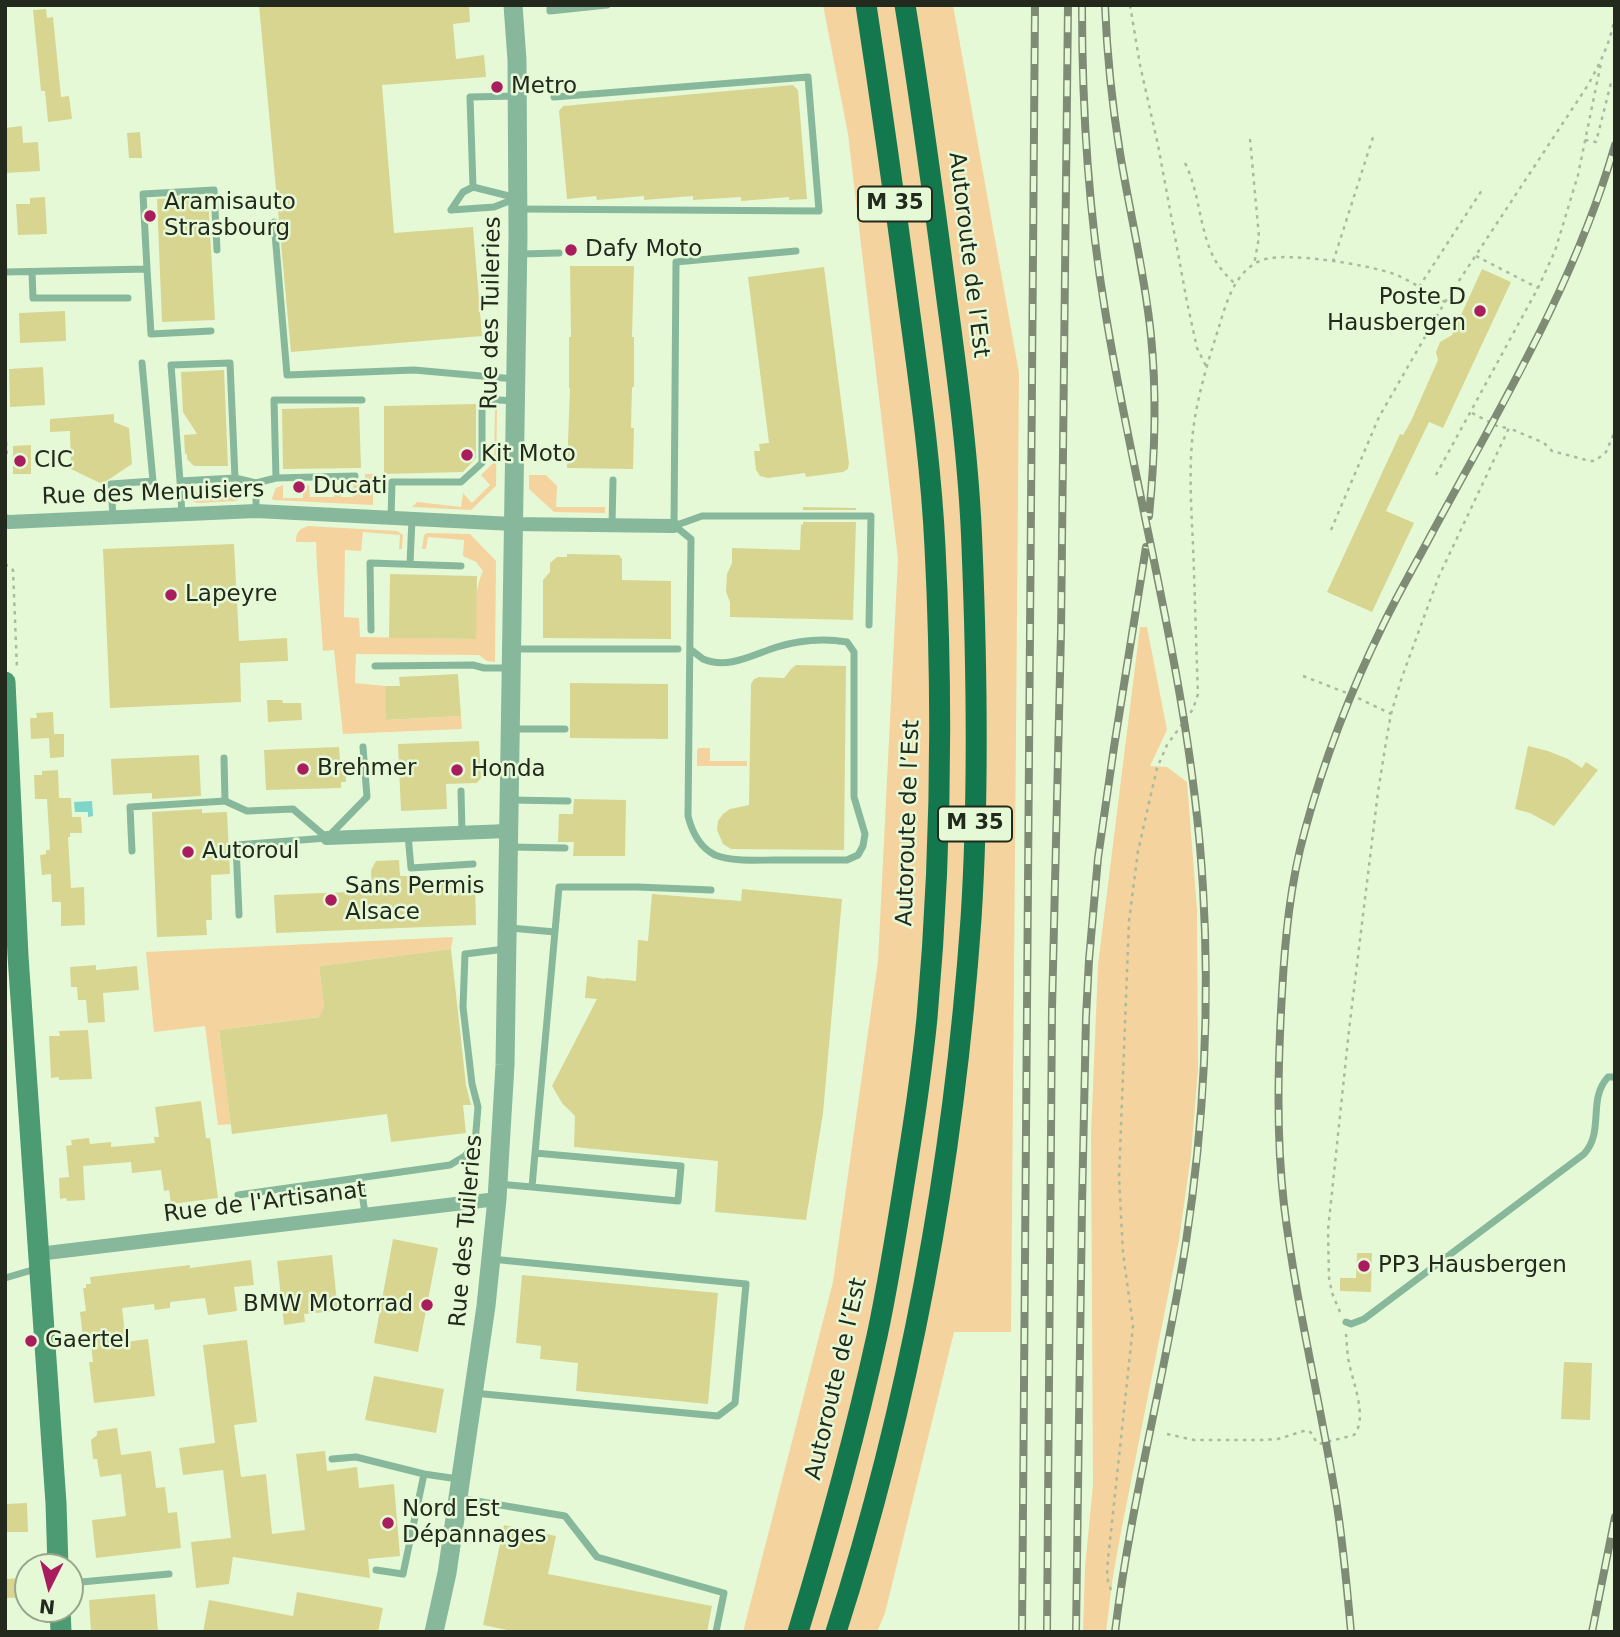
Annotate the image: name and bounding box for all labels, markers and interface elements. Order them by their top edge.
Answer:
place label: Metro [511,73,577,101]
marker: Metro [489,79,505,95]
street label: Autoroute de l’Est [942,151,994,359]
road number: M 35 [858,186,932,222]
place label: Aramisauto Strasbourg [164,189,296,243]
marker: Aramisauto Strasbourg [142,208,158,224]
street label: Rue des Tuileries [477,216,507,410]
place label: Dafy Moto [585,236,702,264]
marker: Dafy Moto [563,242,579,258]
place label: Poste D Hausbergen [1327,284,1466,338]
marker: Poste D Hausbergen [1472,303,1488,319]
place label: Kit Moto [481,441,576,469]
place label: CIC [34,447,73,475]
marker: Kit Moto [459,447,475,463]
marker: CIC [12,453,28,469]
place label: Ducati [313,473,387,501]
street label: Rue des Menuisiers [41,476,265,512]
marker: Ducati [291,479,307,495]
place label: Lapeyre [185,581,277,609]
marker: Lapeyre [163,587,179,603]
street label: Autoroute de l’Est [892,719,926,927]
place label: Brehmer [317,755,416,783]
place label: Honda [471,756,546,784]
marker: Brehmer [295,761,311,777]
marker: Honda [449,762,465,778]
road number: M 35 [938,806,1012,842]
place label: Autoroul [202,838,299,866]
marker: Autoroul [180,844,196,860]
place label: Sans Permis Alsace [345,873,485,927]
marker: Sans Permis Alsace [323,892,339,908]
street label: Rue des Tuileries [445,1134,489,1328]
street label: Rue de l'Artisanat [162,1177,368,1229]
place label: PP3 Hausbergen [1378,1252,1567,1280]
marker: PP3 Hausbergen [1356,1258,1372,1274]
street label: Autoroute de l’Est [800,1275,874,1483]
place label: BMW Motorrad [243,1291,413,1319]
marker: BMW Motorrad [419,1297,435,1313]
place label: Gaertel [45,1327,130,1355]
marker: Gaertel [23,1333,39,1349]
place label: Nord Est Dépannages [402,1496,547,1550]
marker: Nord Est Dépannages [380,1515,396,1531]
north arrow [14,1553,84,1623]
text: N [38,1595,56,1619]

